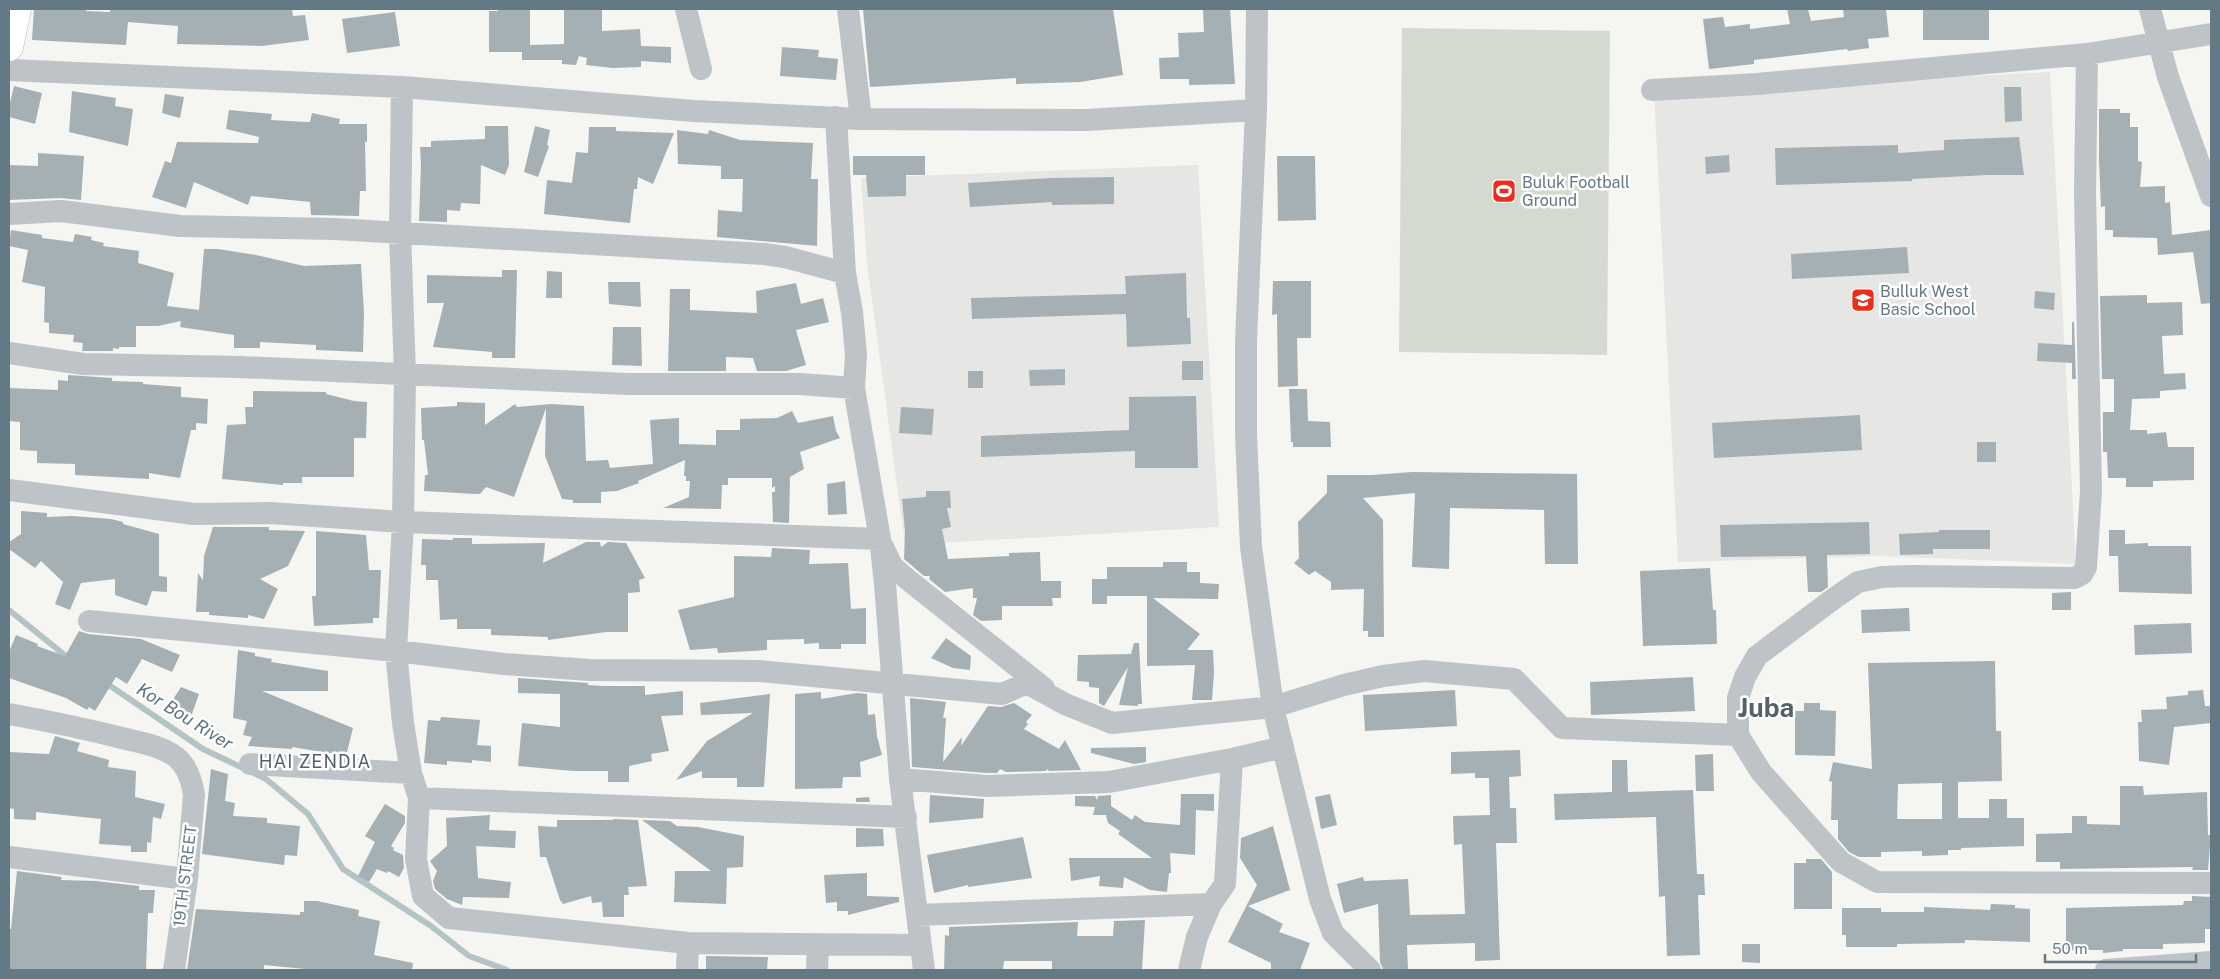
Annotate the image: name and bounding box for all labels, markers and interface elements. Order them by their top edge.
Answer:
place label: Buluk Football Ground [1522,173,1630,210]
sports icon: Buluk Football Ground [1491,178,1517,204]
place label: Bulluk West Basic School [1880,282,1976,319]
school or university icon: Bulluk West Basic School [1850,287,1876,313]
water label: Kor Bou River [133,678,237,754]
district label: Juba [1738,692,1794,723]
district label: HAI ZENDIA [259,751,371,772]
street label: 19TH STREET [169,823,201,928]
scale bar [2045,932,2196,964]
text: 50 m [2052,940,2087,957]

